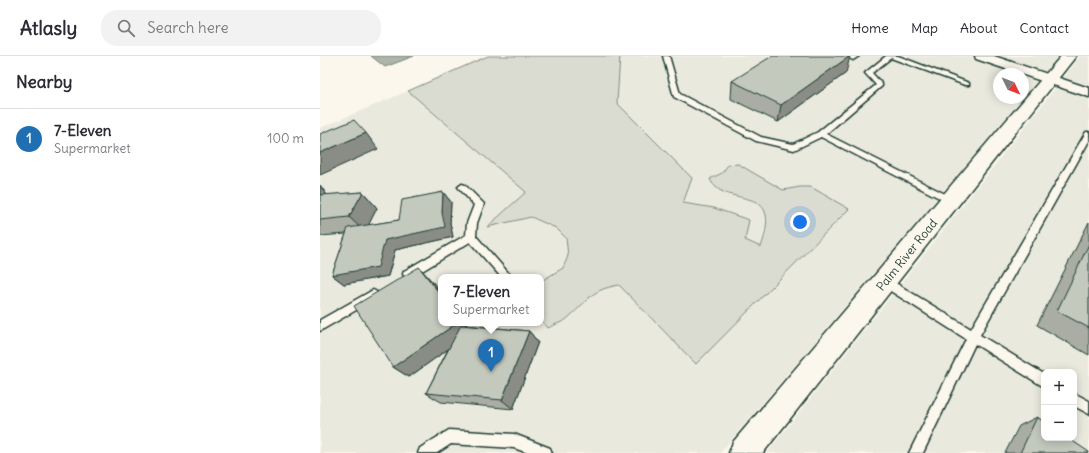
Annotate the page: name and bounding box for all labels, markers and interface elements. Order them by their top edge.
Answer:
search box [101,10,381,46]
text: Atlasly [20,16,77,40]
icon: search [115,17,137,39]
text: Search here [147,18,229,37]
text: Home [851,19,889,37]
text: Map [911,19,938,37]
text: About [960,19,998,37]
text: Contact [1020,19,1069,37]
north arrow [993,68,1029,104]
text: Nearby [16,71,72,93]
text: 7-Eleven [54,121,112,140]
text: 1 [26,130,32,147]
text: 100 m [267,130,304,147]
text: Supermarket [54,140,131,157]
your location [790,212,810,232]
street label: Palm River Road [873,216,940,294]
popup [438,274,544,326]
text: 7-Eleven [453,282,510,301]
text: Supermarket [453,301,529,318]
pin: 1 [478,339,504,372]
map controls [1041,369,1077,441]
button: + [1041,369,1077,405]
button: − [1041,405,1077,441]

